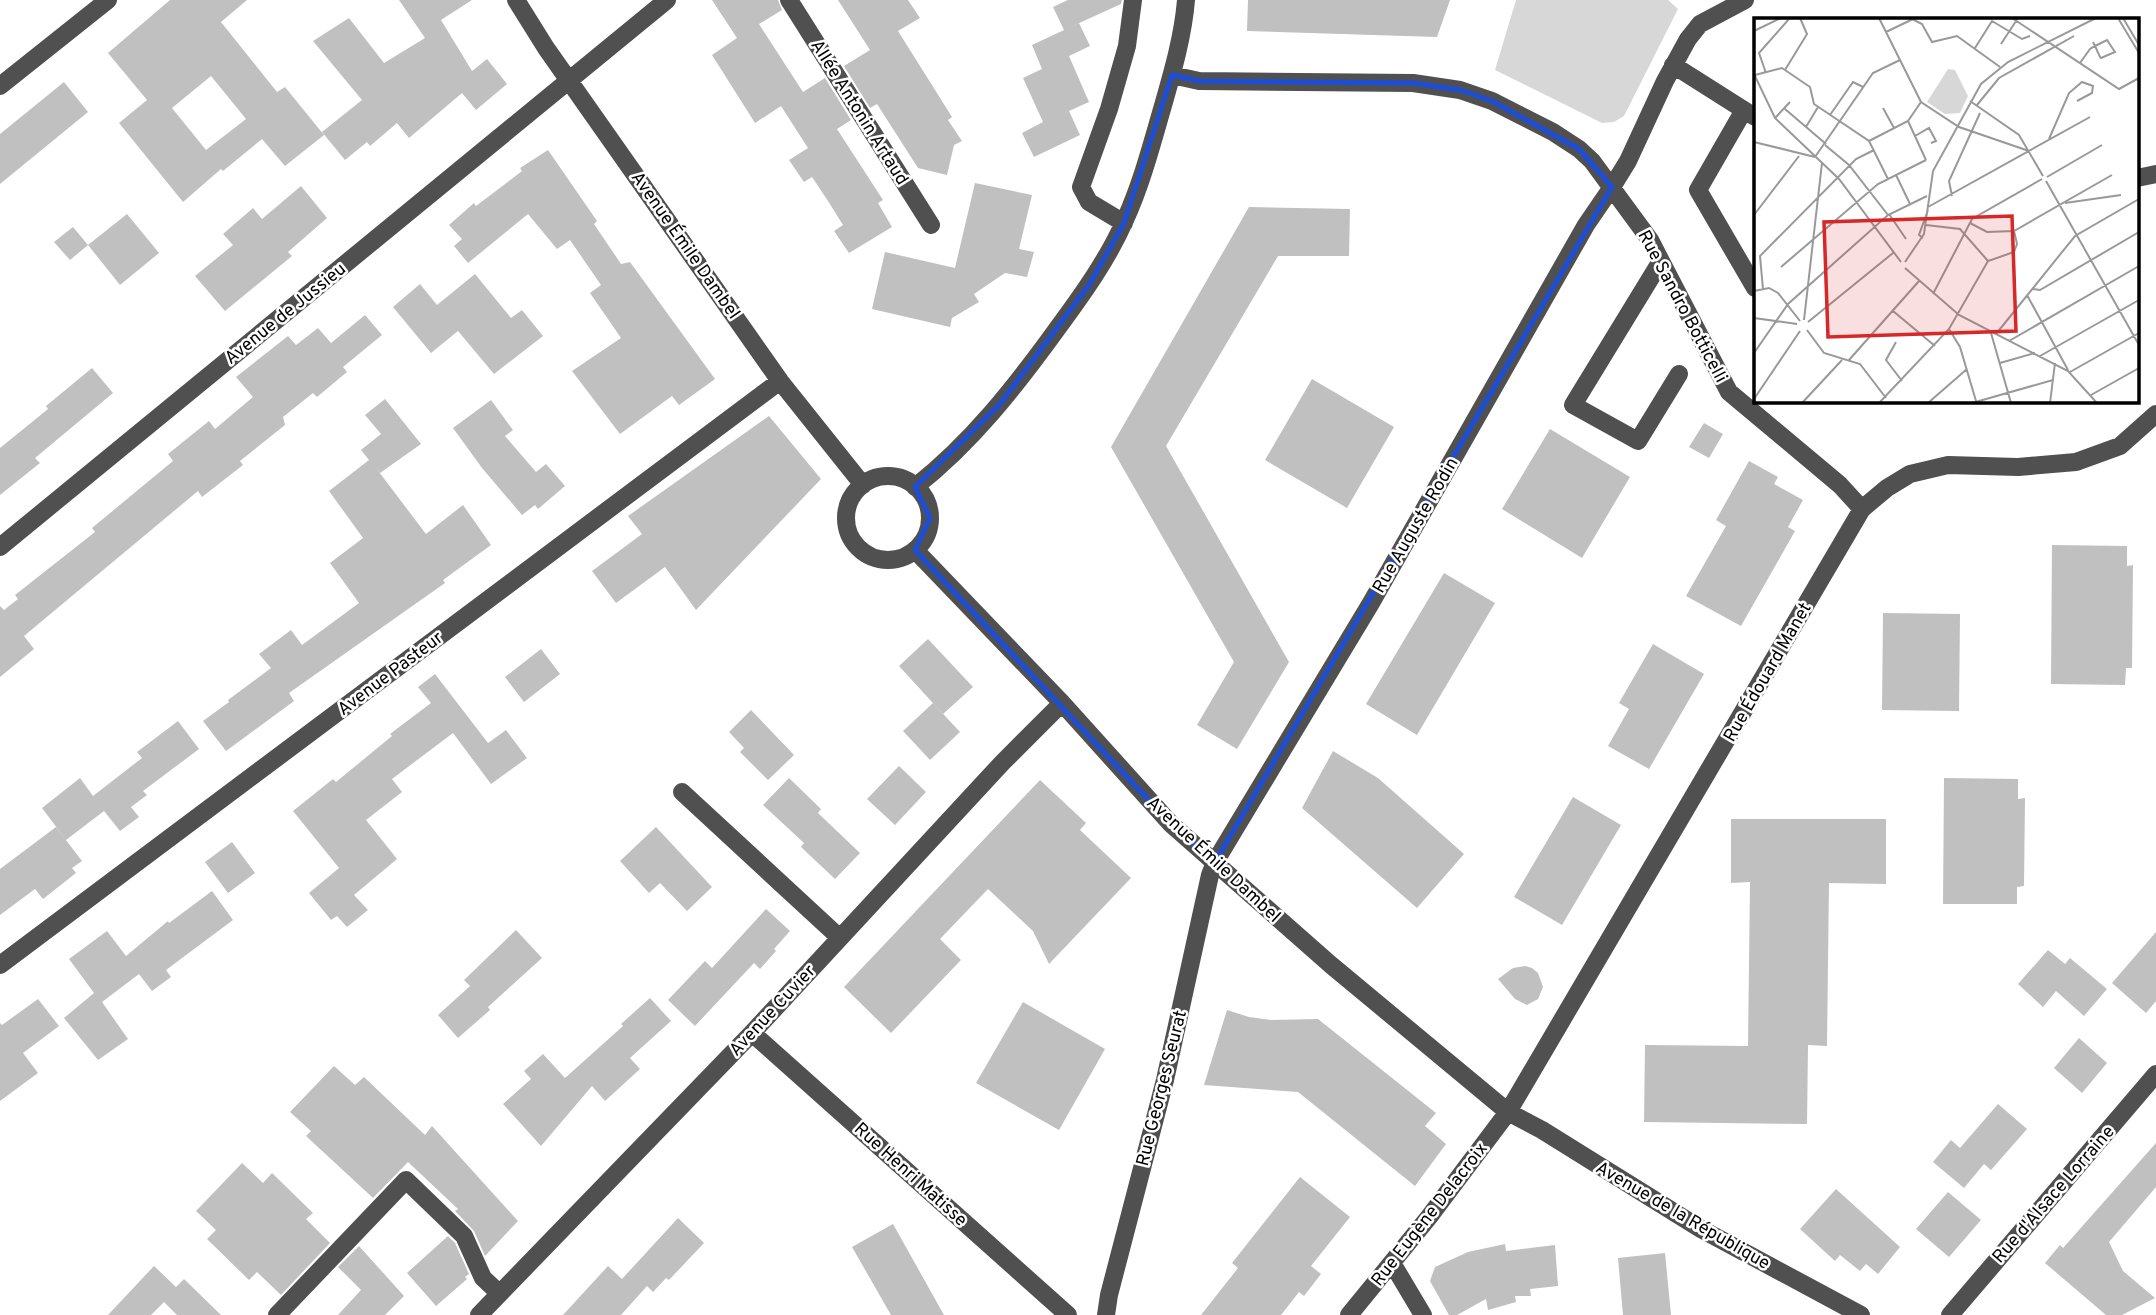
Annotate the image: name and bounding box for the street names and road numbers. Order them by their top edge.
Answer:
street label: Allée Antonin Artaud [805,36,913,190]
street label: Avenue Émile Dambel [625,166,746,324]
street label: Rue Sandro Botticelli [1632,226,1732,387]
street label: Avenue de Jussieu [221,258,351,370]
street label: Rue Auguste Rodin [1368,454,1464,598]
street label: Rue Édouard Manet [1717,598,1818,747]
street label: Avenue Pasteur [333,627,448,722]
street label: Avenue Émile Dambel [1141,790,1286,928]
street label: Avenue Cuvier [725,960,821,1062]
street label: Rue Georges Seurat [1132,1008,1193,1169]
street label: Rue Henri Matisse [849,1118,971,1232]
street label: Rue d'Alsace Lorraine [1988,1121,2120,1269]
street label: Rue Eugène Delacroix [1367,1138,1494,1292]
street label: Avenue de la République [1591,1157,1774,1276]

